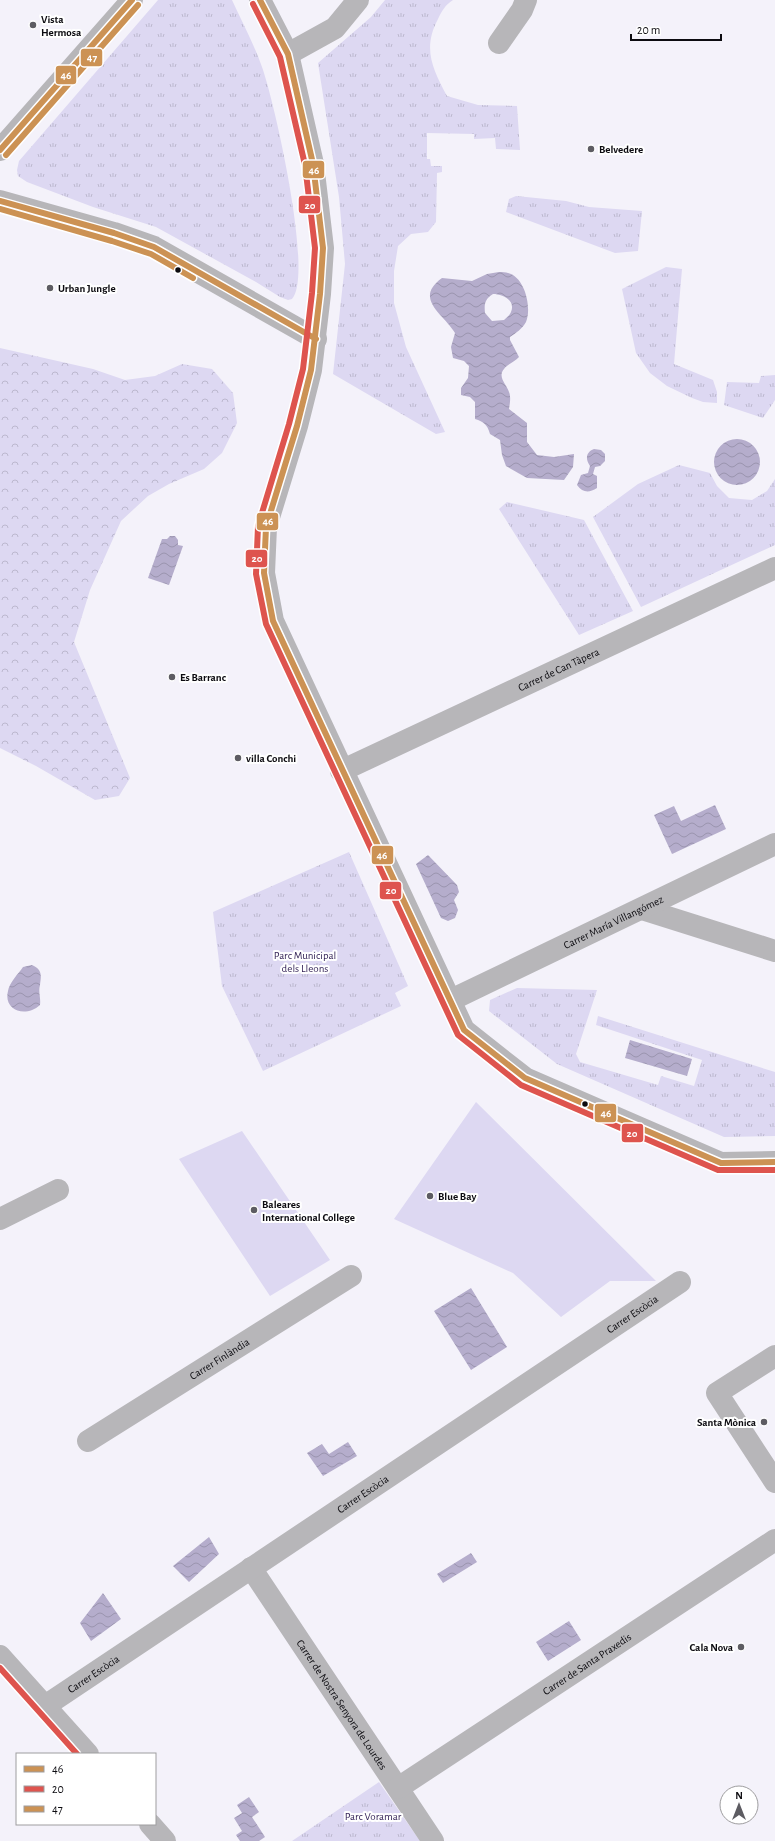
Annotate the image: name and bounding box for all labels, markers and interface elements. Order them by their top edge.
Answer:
place label: Vista Hermosa [41,14,82,38]
scale bar [631,16,721,42]
marker: Vista Hermosa [28,20,38,30]
text: 20 m [637,24,660,36]
line badge: 47 [80,48,103,67]
text: 47 [87,52,97,63]
line badge: 46 [55,65,77,85]
text: 46 [61,70,71,81]
marker: Belvedere [586,144,596,154]
place label: Belvedere [599,144,643,155]
line badge: 46 [302,160,325,179]
text: 46 [309,165,319,176]
line badge: 20 [298,195,321,214]
text: 20 [305,200,316,211]
unlabelled marker [173,265,183,275]
marker: Urban Jungle [45,283,55,293]
place label: Urban Jungle [58,283,116,294]
line badge: 46 [256,512,279,531]
text: 46 [263,516,273,527]
line badge: 20 [245,549,268,568]
text: 20 [252,553,263,564]
street label: Carrer de Can Tàpera [516,646,601,693]
marker: Es Barranc [167,672,177,682]
place label: Es Barranc [180,672,227,683]
marker: villa Conchi [233,753,243,763]
place label: villa Conchi [246,753,296,764]
line badge: 46 [371,845,394,865]
text: 46 [377,850,387,861]
line badge: 20 [379,881,402,900]
text: 20 [386,885,397,896]
street label: Carrer María Villangómez [562,893,665,951]
park label: Parc Municipal dels Lleons [274,950,336,974]
unlabelled marker [580,1099,590,1109]
line badge: 46 [594,1103,617,1123]
text: 46 [601,1108,611,1119]
line badge: 20 [621,1123,644,1143]
text: 20 [627,1128,638,1139]
marker: Blue Bay [425,1191,435,1201]
place label: Blue Bay [438,1191,476,1202]
place label: Baleares International College [262,1199,355,1223]
marker: Baleares International College [249,1205,259,1215]
street label: Carrer Escòcia [604,1293,660,1335]
street label: Carrer Finlàndia [187,1336,251,1381]
place label: Santa Mònica [697,1417,757,1428]
marker: Santa Mònica [759,1417,769,1427]
street label: Carrer Escòcia [335,1473,390,1515]
street label: Carrer de Santa Praxedis [541,1631,633,1697]
street label: Carrer de Nostra Senyora de Lourdes [295,1637,389,1771]
place label: Cala Nova [689,1642,734,1653]
marker: Cala Nova [736,1642,746,1652]
street label: Carrer Escòcia [65,1653,121,1695]
legend [16,1753,156,1825]
text: 46 [52,1763,64,1775]
text: 20 [52,1783,64,1795]
north arrow [719,1785,759,1825]
text: N [735,1790,743,1801]
text: 47 [52,1803,63,1815]
park label: Parc Voramar [345,1811,402,1822]

